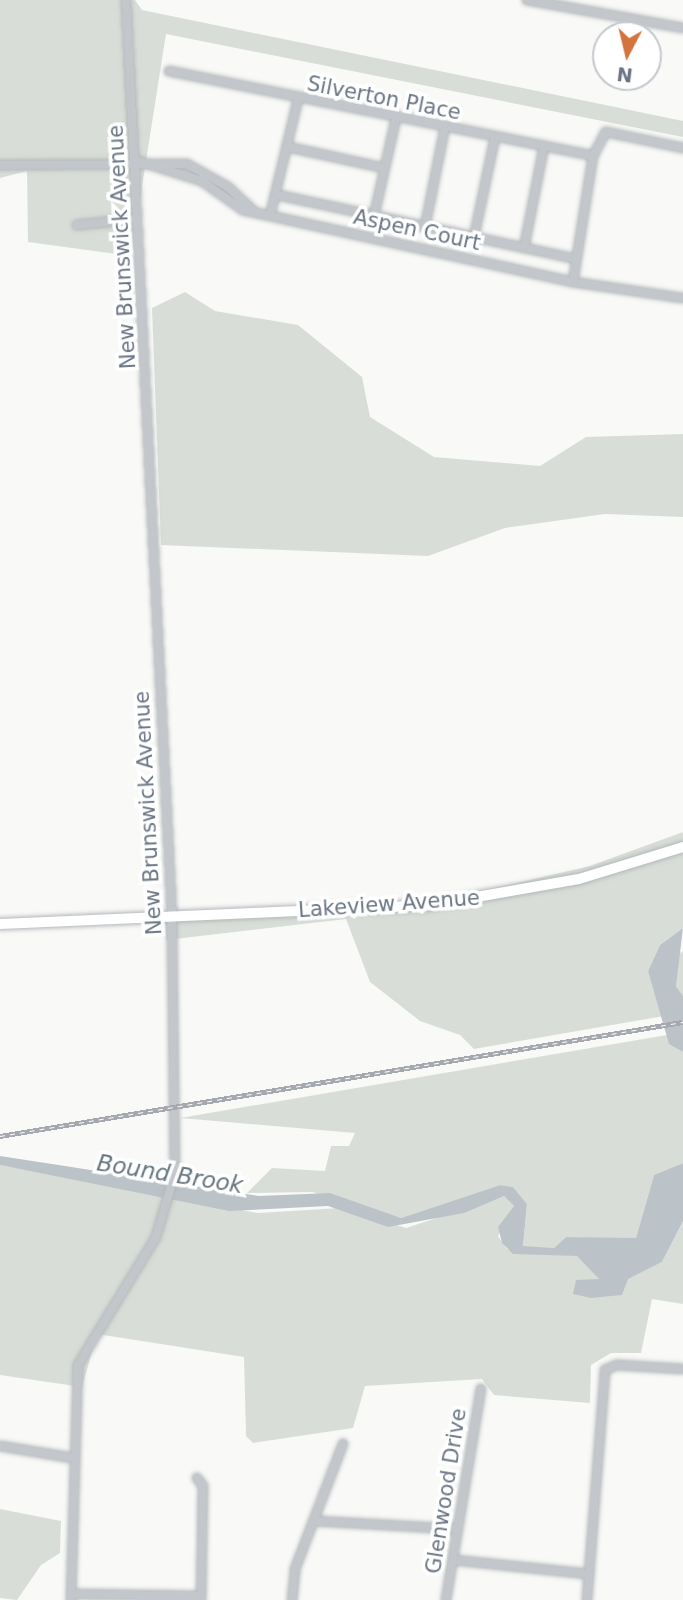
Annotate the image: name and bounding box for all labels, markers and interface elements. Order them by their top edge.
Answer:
north arrow [592,21,662,91]
text: N [615,63,634,87]
street label: Silverton Place [305,71,463,125]
street label: New Brunswick Avenue [103,124,141,370]
street label: Aspen Court [351,204,483,256]
street label: New Brunswick Avenue [129,690,167,936]
street label: Lakeview Avenue [297,885,481,923]
water label: Bound Brook [95,1149,245,1199]
street label: Glenwood Drive [420,1406,472,1576]

